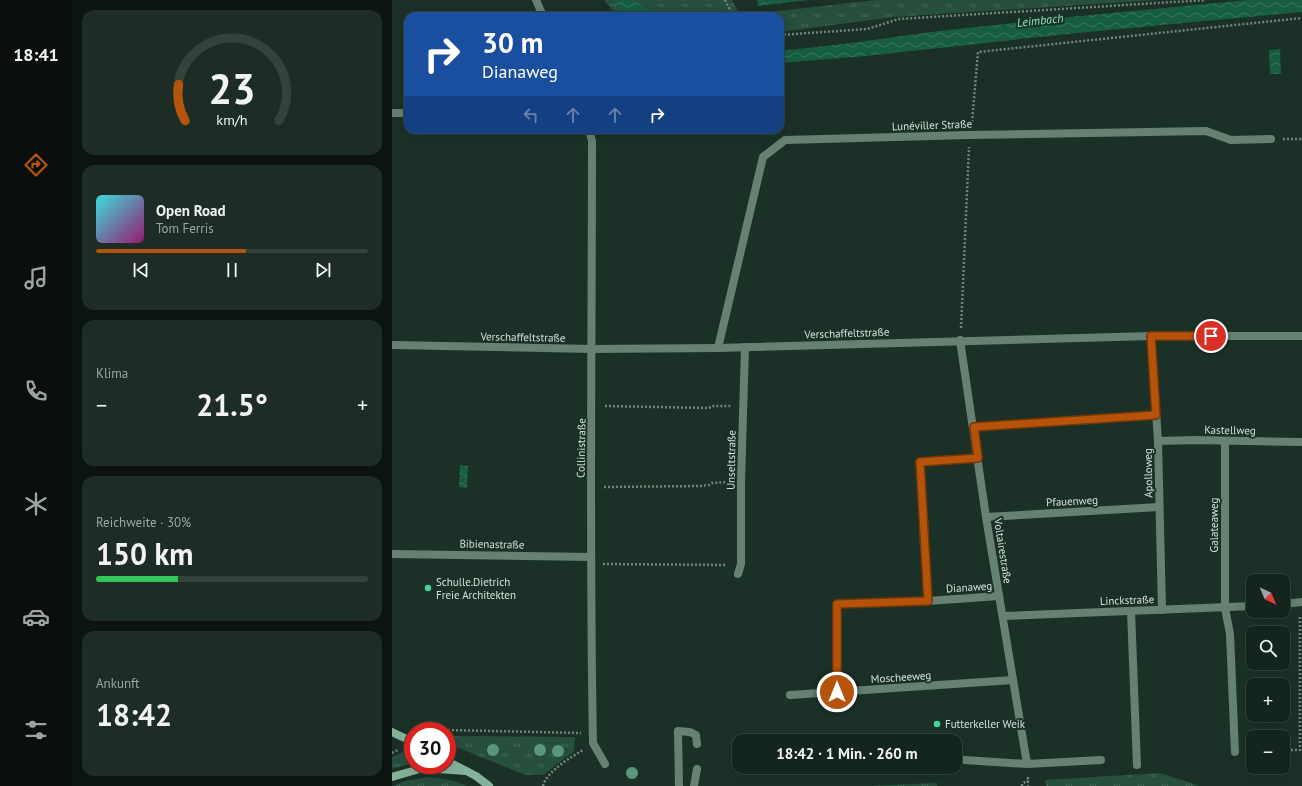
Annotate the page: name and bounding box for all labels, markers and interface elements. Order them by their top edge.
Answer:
water label: Leimbach [1016,10,1064,30]
text: 30 m [482,24,543,61]
icon: right [416,28,468,80]
text: 18:41 [13,43,59,66]
text: Dianaweg [482,60,558,83]
text: 23 [208,61,256,114]
icon: left [520,104,542,126]
icon: ahead [562,104,584,126]
icon: ahead [604,104,626,126]
icon: right [646,104,668,126]
text: km/h [216,109,248,128]
street label: Lunéviller Straße [891,117,973,133]
icon: directions [22,151,50,179]
text: Open Road [156,201,226,220]
text: Tom Ferris [156,220,214,237]
icon: previous [130,259,152,281]
icon: pause [221,259,243,281]
icon: next [312,259,334,281]
icon: music [22,264,50,292]
pin [1194,319,1228,353]
street label: Verschaffeltstraße [803,325,890,342]
icon: arrive [1200,325,1222,347]
street label: Verschaffeltstraße [479,329,566,345]
text: Klima [96,365,128,382]
icon: phone [22,377,50,405]
text: 21.5° [196,385,268,424]
text: − [96,391,107,419]
text: + [357,391,368,419]
street label: Collinistraße [573,418,589,478]
street label: Kastellweg [1204,423,1256,437]
street label: Unseltstraße [723,429,739,490]
street label: Apolloweg [1141,448,1155,498]
icon: climate [22,490,50,518]
street label: Pfauenweg [1046,493,1098,509]
street label: Galateaweg [1207,497,1221,552]
text: Reichweite · 30% [96,514,191,531]
street label: Voltairestraße [991,516,1015,585]
text: 150 km [96,534,194,573]
street label: Bibienastraße [459,536,525,552]
north arrow [1246,574,1290,618]
map controls [1246,574,1290,774]
place label: Schulle.Dietrich Freie Architekten [436,575,516,602]
street label: Dianaweg [945,578,993,596]
marker: Schulle.Dietrich Freie Architekten [423,583,433,593]
street label: Linckstraße [1099,592,1155,608]
icon: car [22,603,50,631]
button: search [1246,626,1290,670]
street label: Moscheeweg [870,668,932,686]
position arrow [816,671,858,713]
text: Ankunft [96,675,139,692]
button: + [1246,678,1290,722]
text: 18:42 [96,695,172,734]
icon: filters [22,716,50,744]
place label: Futterkeller Weik [945,717,1026,731]
marker: Futterkeller Weik [932,719,942,729]
speed limit sign: 30 [404,722,456,774]
button: − [1246,730,1290,774]
text: 18:42 · 1 Min. · 260 m [776,744,918,763]

